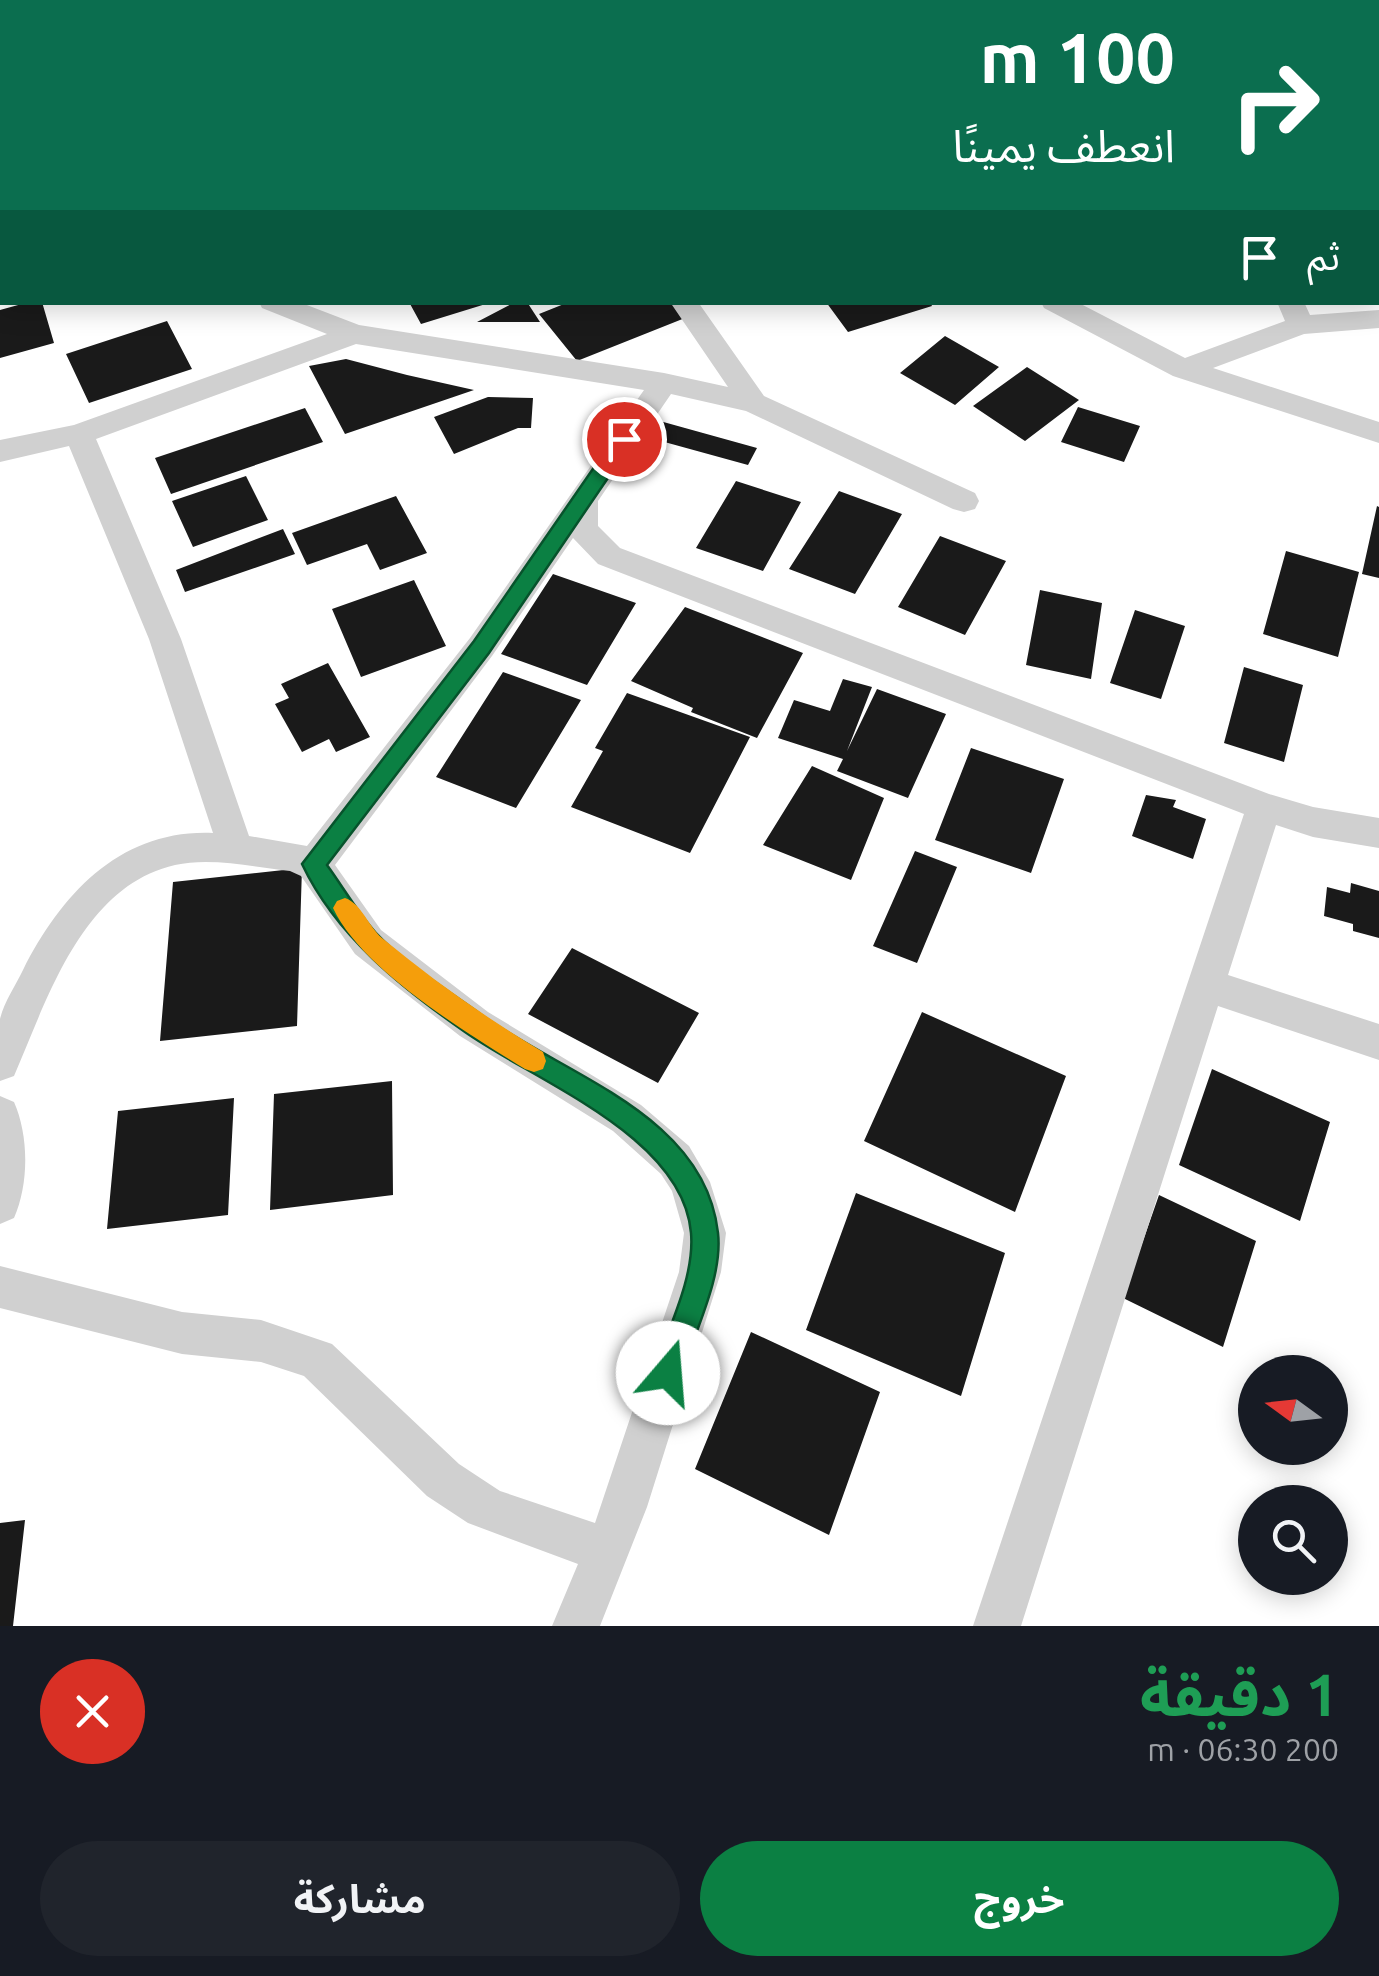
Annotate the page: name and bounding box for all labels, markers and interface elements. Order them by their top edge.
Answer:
text: 100 m [980,18,1175,96]
icon: right [1210,40,1340,170]
text: انعطف يمينًا [952,120,1175,171]
icon: arrive [1232,230,1287,285]
text: ثم [1307,235,1340,277]
pin [582,397,667,482]
icon: arrive [597,412,652,467]
position arrow [616,1321,720,1425]
north arrow [1238,1355,1348,1465]
map controls [1238,1355,1348,1595]
button: search [1238,1485,1348,1595]
button: close [40,1659,145,1764]
text: 1 دقيقة [1140,1660,1339,1727]
text: 200 m · 06:30 [1147,1731,1339,1767]
button: مشاركة [40,1841,680,1956]
button: خروج [700,1841,1339,1956]

